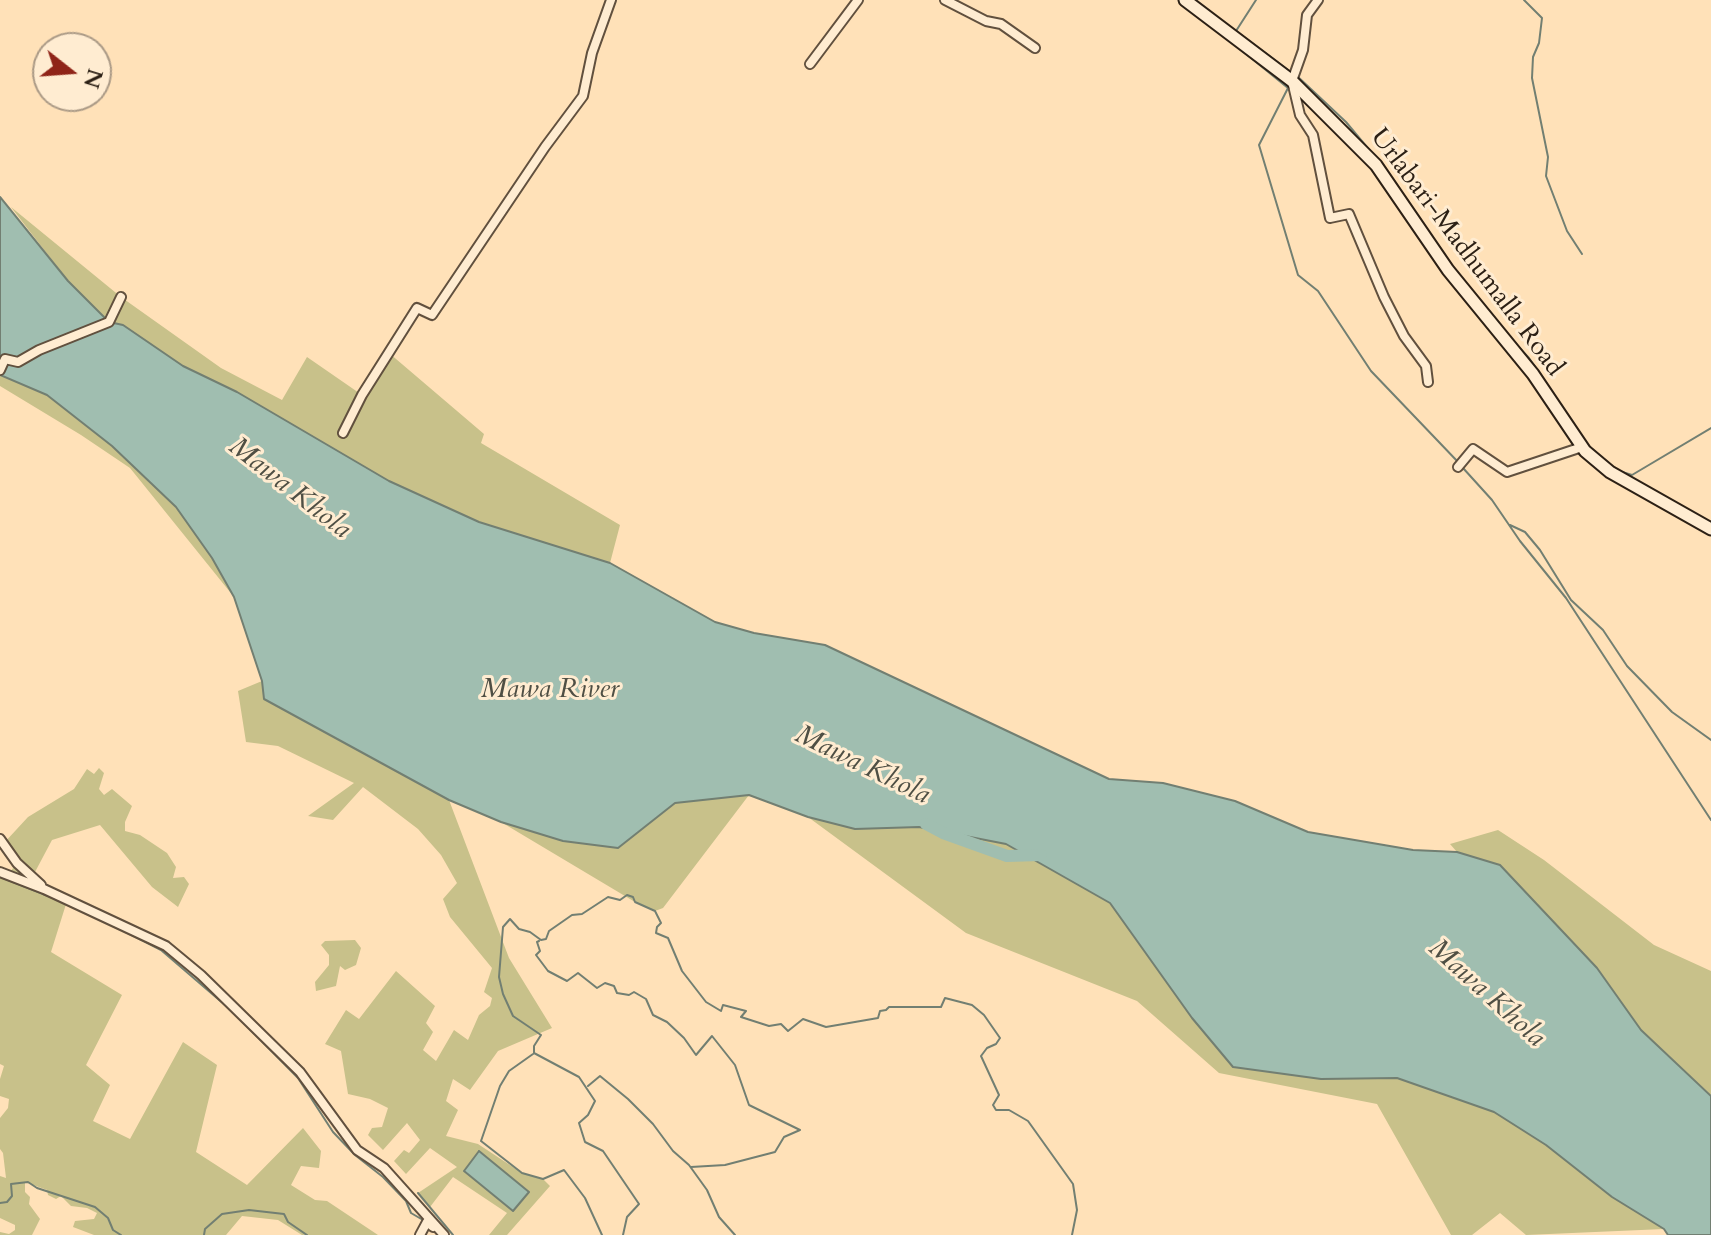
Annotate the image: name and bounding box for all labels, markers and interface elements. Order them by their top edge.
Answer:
north arrow [32,32,112,112]
text: N [76,65,110,92]
street label: Urlabari-Madhumalla Road [1363,123,1569,383]
water label: Mawa Khola [221,431,357,547]
water label: Mawa River [481,674,619,708]
water label: Mawa Khola [789,719,935,813]
water label: Mawa Khola [1421,933,1551,1055]

